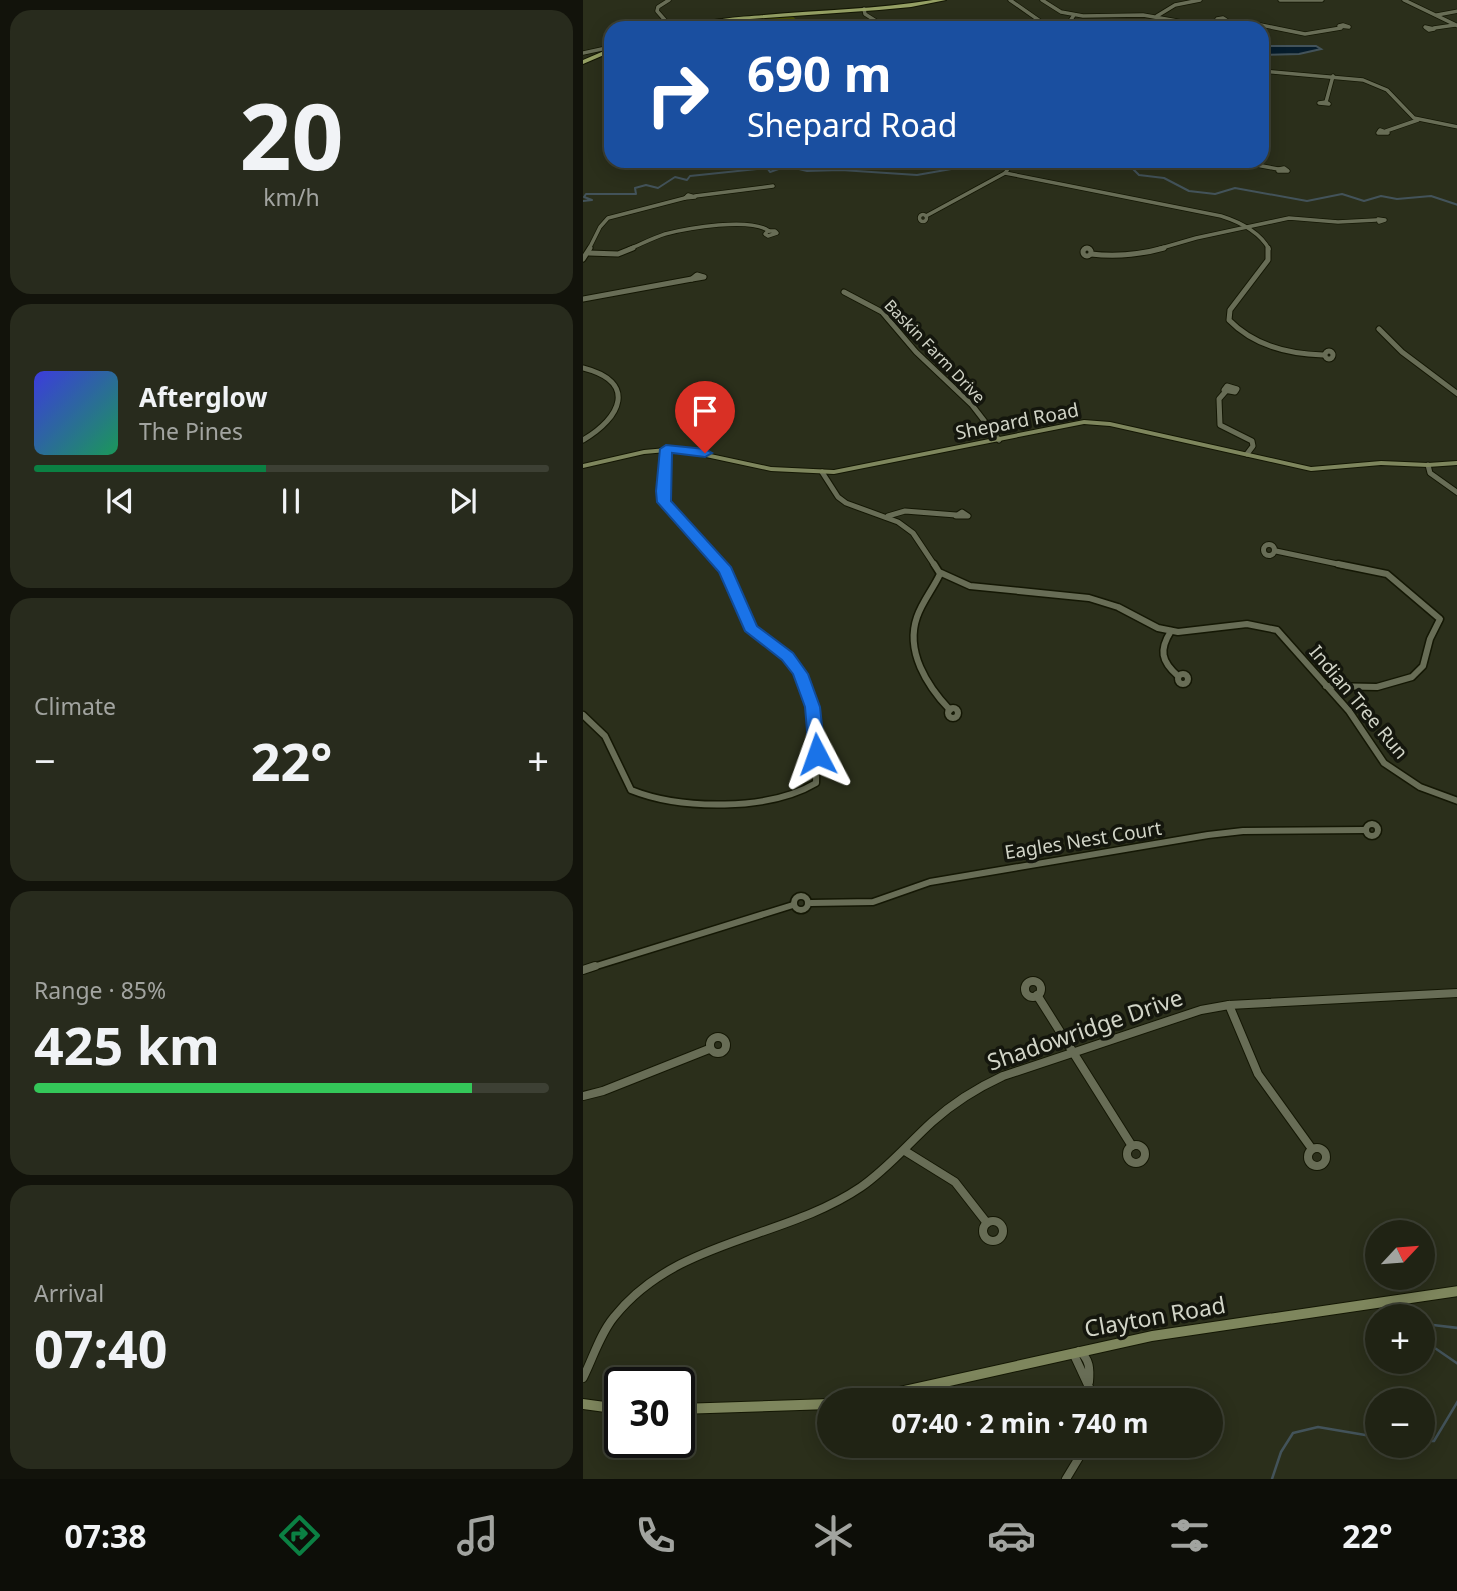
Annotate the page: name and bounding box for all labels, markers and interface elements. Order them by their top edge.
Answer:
text: 690 m [747,40,892,106]
icon: right [632,49,723,140]
text: 20 [239,73,344,197]
text: Shepard Road [747,103,958,146]
text: km/h [263,181,320,213]
street label: Baskin Farm Drive [880,294,990,408]
text: Afterglow [139,379,267,415]
pin [675,381,735,453]
icon: arrive [686,392,724,430]
street label: Shepard Road [953,396,1081,446]
text: The Pines [139,415,243,447]
icon: previous [101,482,139,520]
icon: pause [272,482,310,520]
icon: next [444,482,482,520]
street label: Indian Tree Run [1304,640,1414,764]
text: Climate [34,690,116,722]
position arrow [780,717,854,791]
text: 22° [251,725,332,796]
text: − [34,734,56,786]
text: + [527,734,549,786]
street label: Eagles Nest Court [1003,815,1163,865]
text: Range · 85% [34,974,166,1006]
street label: Shadowridge Drive [983,981,1187,1078]
text: 425 km [34,1009,220,1080]
north arrow [1365,1220,1435,1290]
map controls [1365,1220,1435,1458]
text: Arrival [34,1277,104,1309]
street label: Clayton Road [1082,1288,1228,1344]
button: + [1365,1304,1435,1374]
text: 07:40 [34,1312,168,1383]
speed limit sign: 30 [604,1367,695,1458]
button: − [1365,1388,1435,1458]
text: 07:40 · 2 min · 740 m [892,1405,1148,1441]
icon: directions [275,1511,324,1560]
icon: music [453,1511,502,1560]
icon: phone [631,1511,680,1560]
icon: climate [809,1511,858,1560]
icon: car [987,1511,1036,1560]
icon: filters [1165,1511,1214,1560]
text: 07:38 [64,1514,147,1557]
text: 22° [1342,1514,1393,1557]

